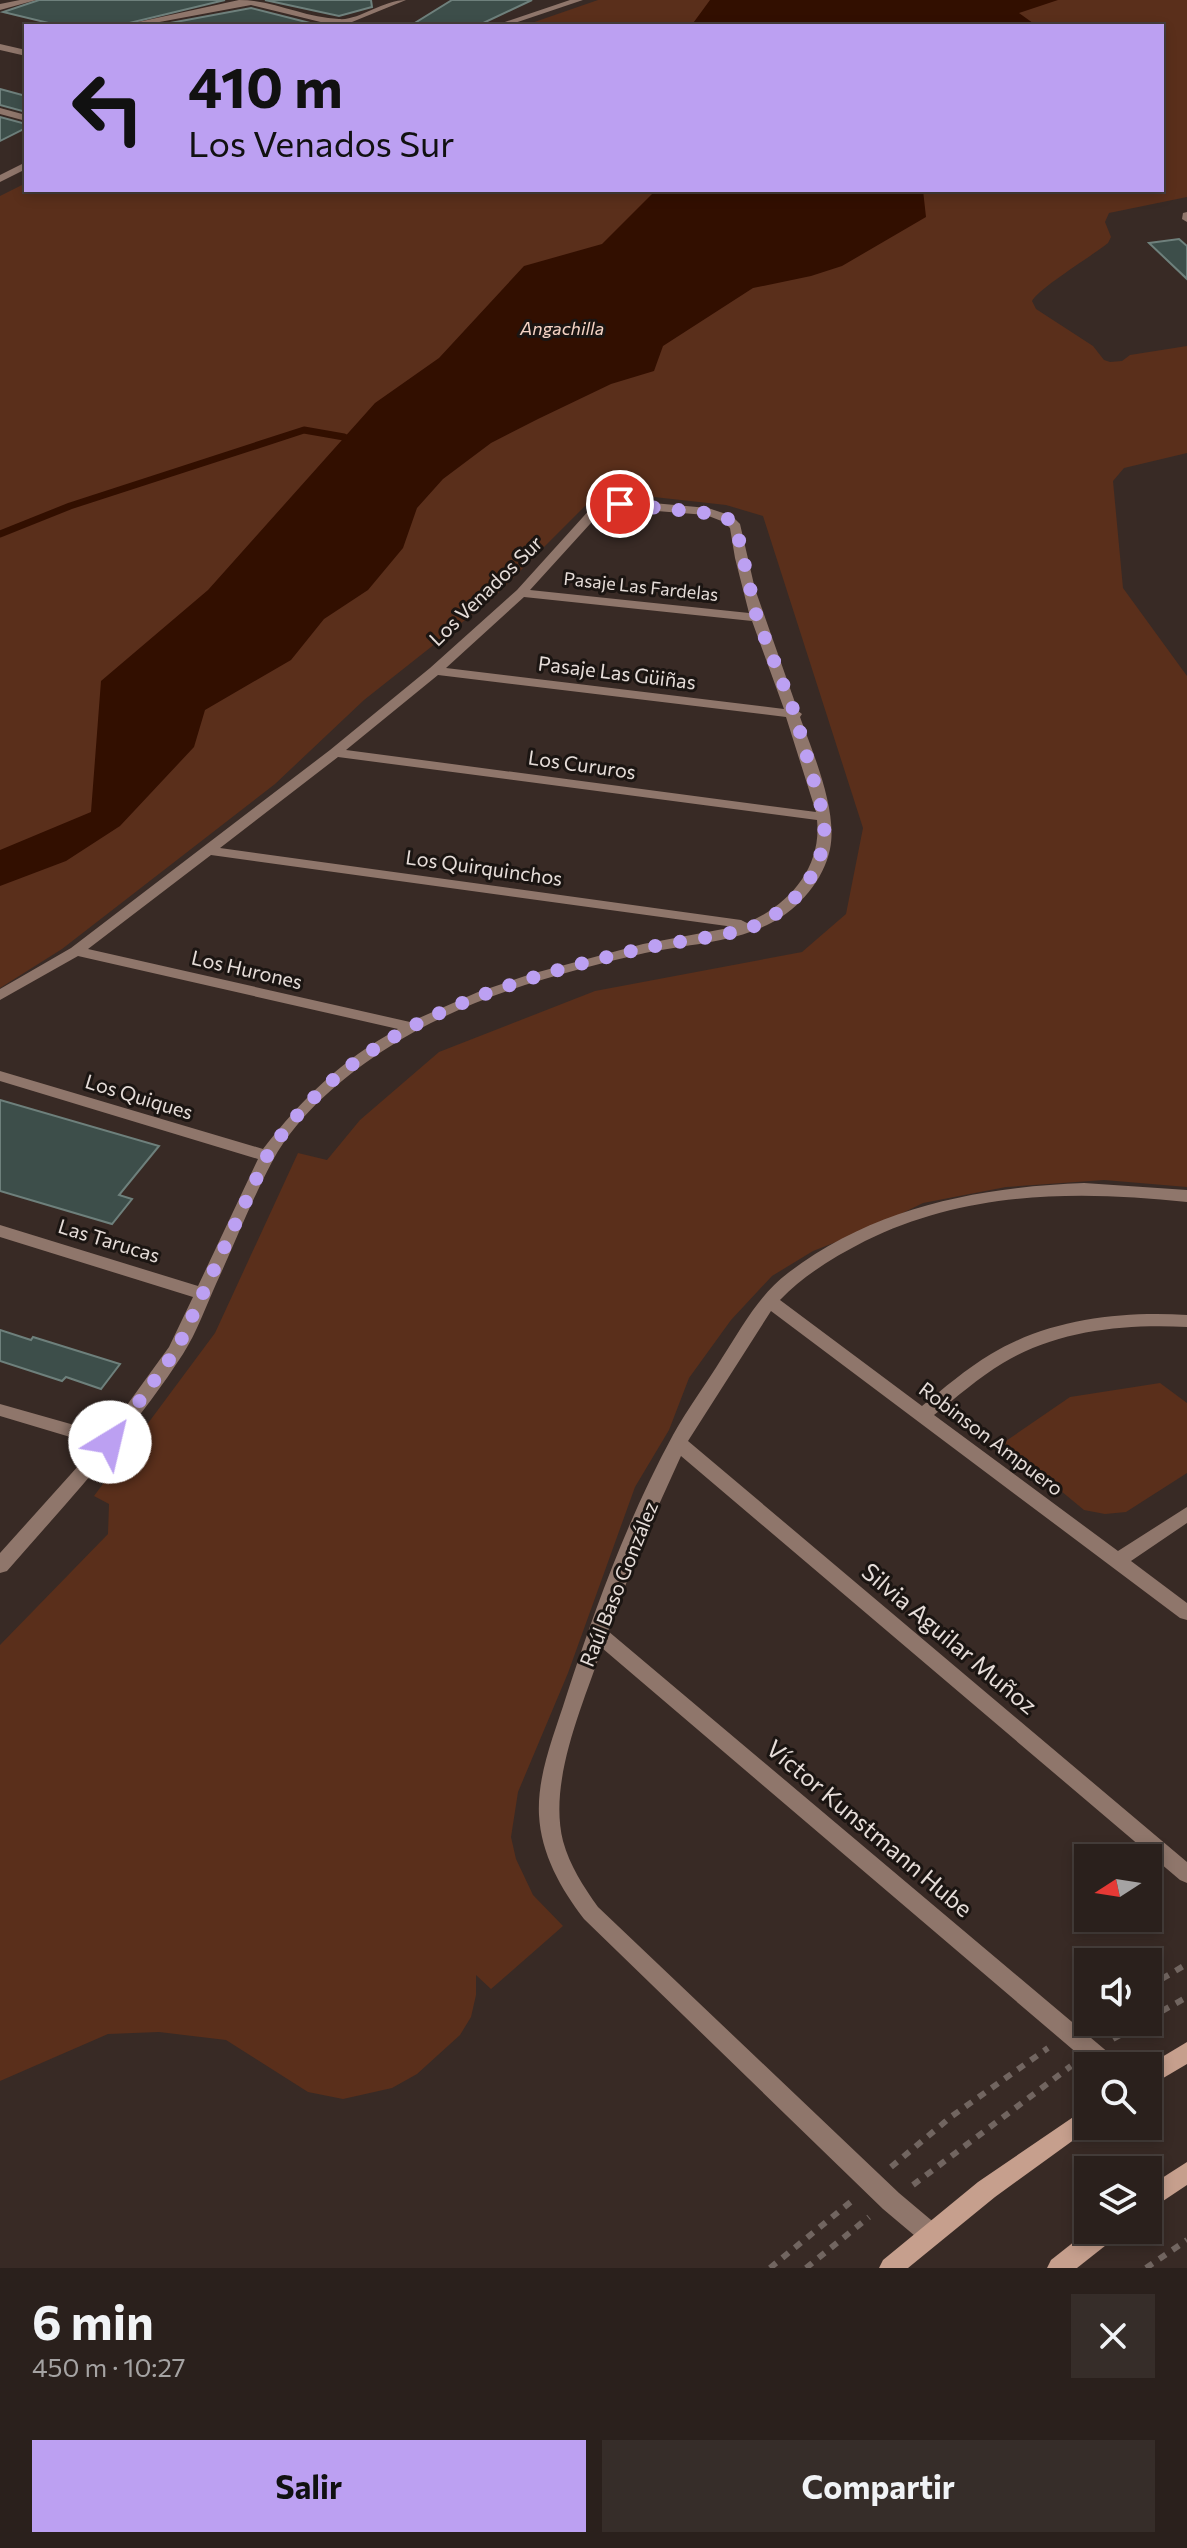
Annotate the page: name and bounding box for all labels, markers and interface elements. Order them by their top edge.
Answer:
text: 410 m [188,51,343,120]
icon: left [56,56,160,160]
text: Los Venados Sur [188,120,455,164]
water label: Angachilla [519,317,604,339]
pin [586,470,654,538]
icon: arrive [598,482,642,526]
street label: Los Venados Sur [424,530,547,650]
street label: Pasaje Las Fardelas [563,567,720,605]
street label: Pasaje Las Güiñas [537,650,697,694]
street label: Los Cururos [527,745,638,783]
street label: Los Quirquinchos [404,844,564,890]
street label: Los Hurones [189,945,305,993]
street label: Los Quiques [83,1068,196,1124]
street label: Las Tarucas [56,1213,163,1267]
street label: Robinson Ampuero [915,1376,1068,1500]
position arrow [68,1400,152,1484]
street label: Raúl Baso González [574,1497,662,1670]
street label: Silvia Aguilar Muñoz [856,1556,1043,1720]
street label: Víctor Kunstmann Hube [761,1733,979,1923]
north arrow [1074,1844,1162,1932]
map controls [1074,1844,1162,2244]
button: sound [1074,1948,1162,2036]
button: search [1074,2052,1162,2140]
button: layers [1074,2156,1162,2244]
text: 6 min [32,2291,154,2350]
button: close [1071,2294,1155,2378]
text: 450 m · 10:27 [32,2351,186,2382]
button: Salir [32,2440,586,2532]
button: Compartir [602,2440,1155,2532]

